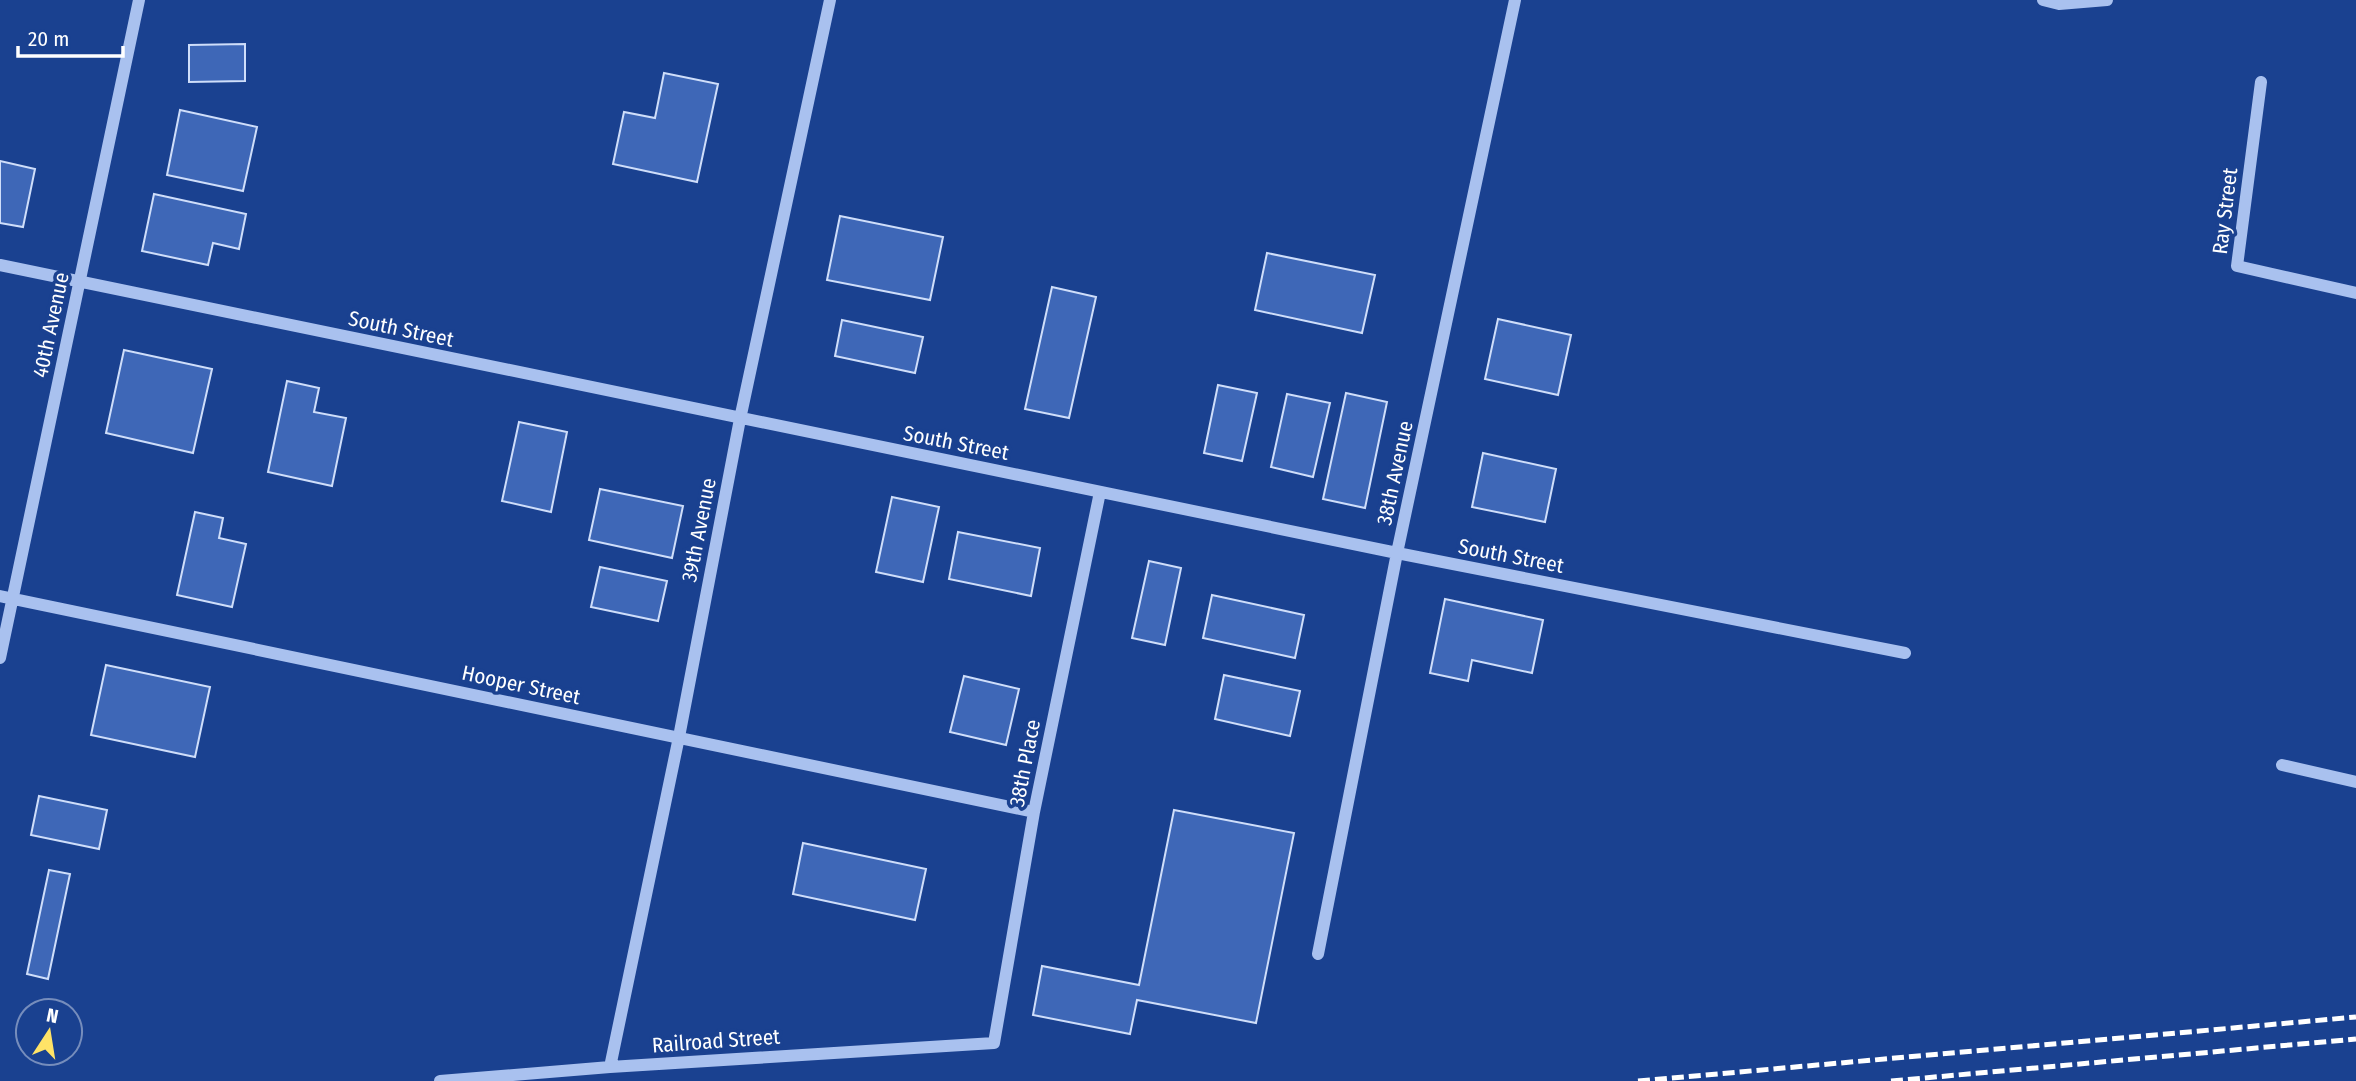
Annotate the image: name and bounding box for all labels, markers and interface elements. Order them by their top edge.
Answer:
scale bar [18,14,122,58]
text: 20 m [28,26,69,52]
street label: Ray Street [2207,166,2243,256]
street label: 40th Avenue [27,270,75,380]
street label: South Street [346,305,456,353]
street label: 38th Avenue [1371,418,1419,528]
street label: South Street [901,420,1011,466]
street label: 39th Avenue [676,476,722,584]
street label: South Street [1456,533,1566,579]
street label: Hooper Street [459,660,583,710]
street label: 38th Place [1004,717,1046,809]
north arrow [14,997,84,1067]
text: N [44,1003,60,1028]
street label: Railroad Street [651,1024,781,1058]

